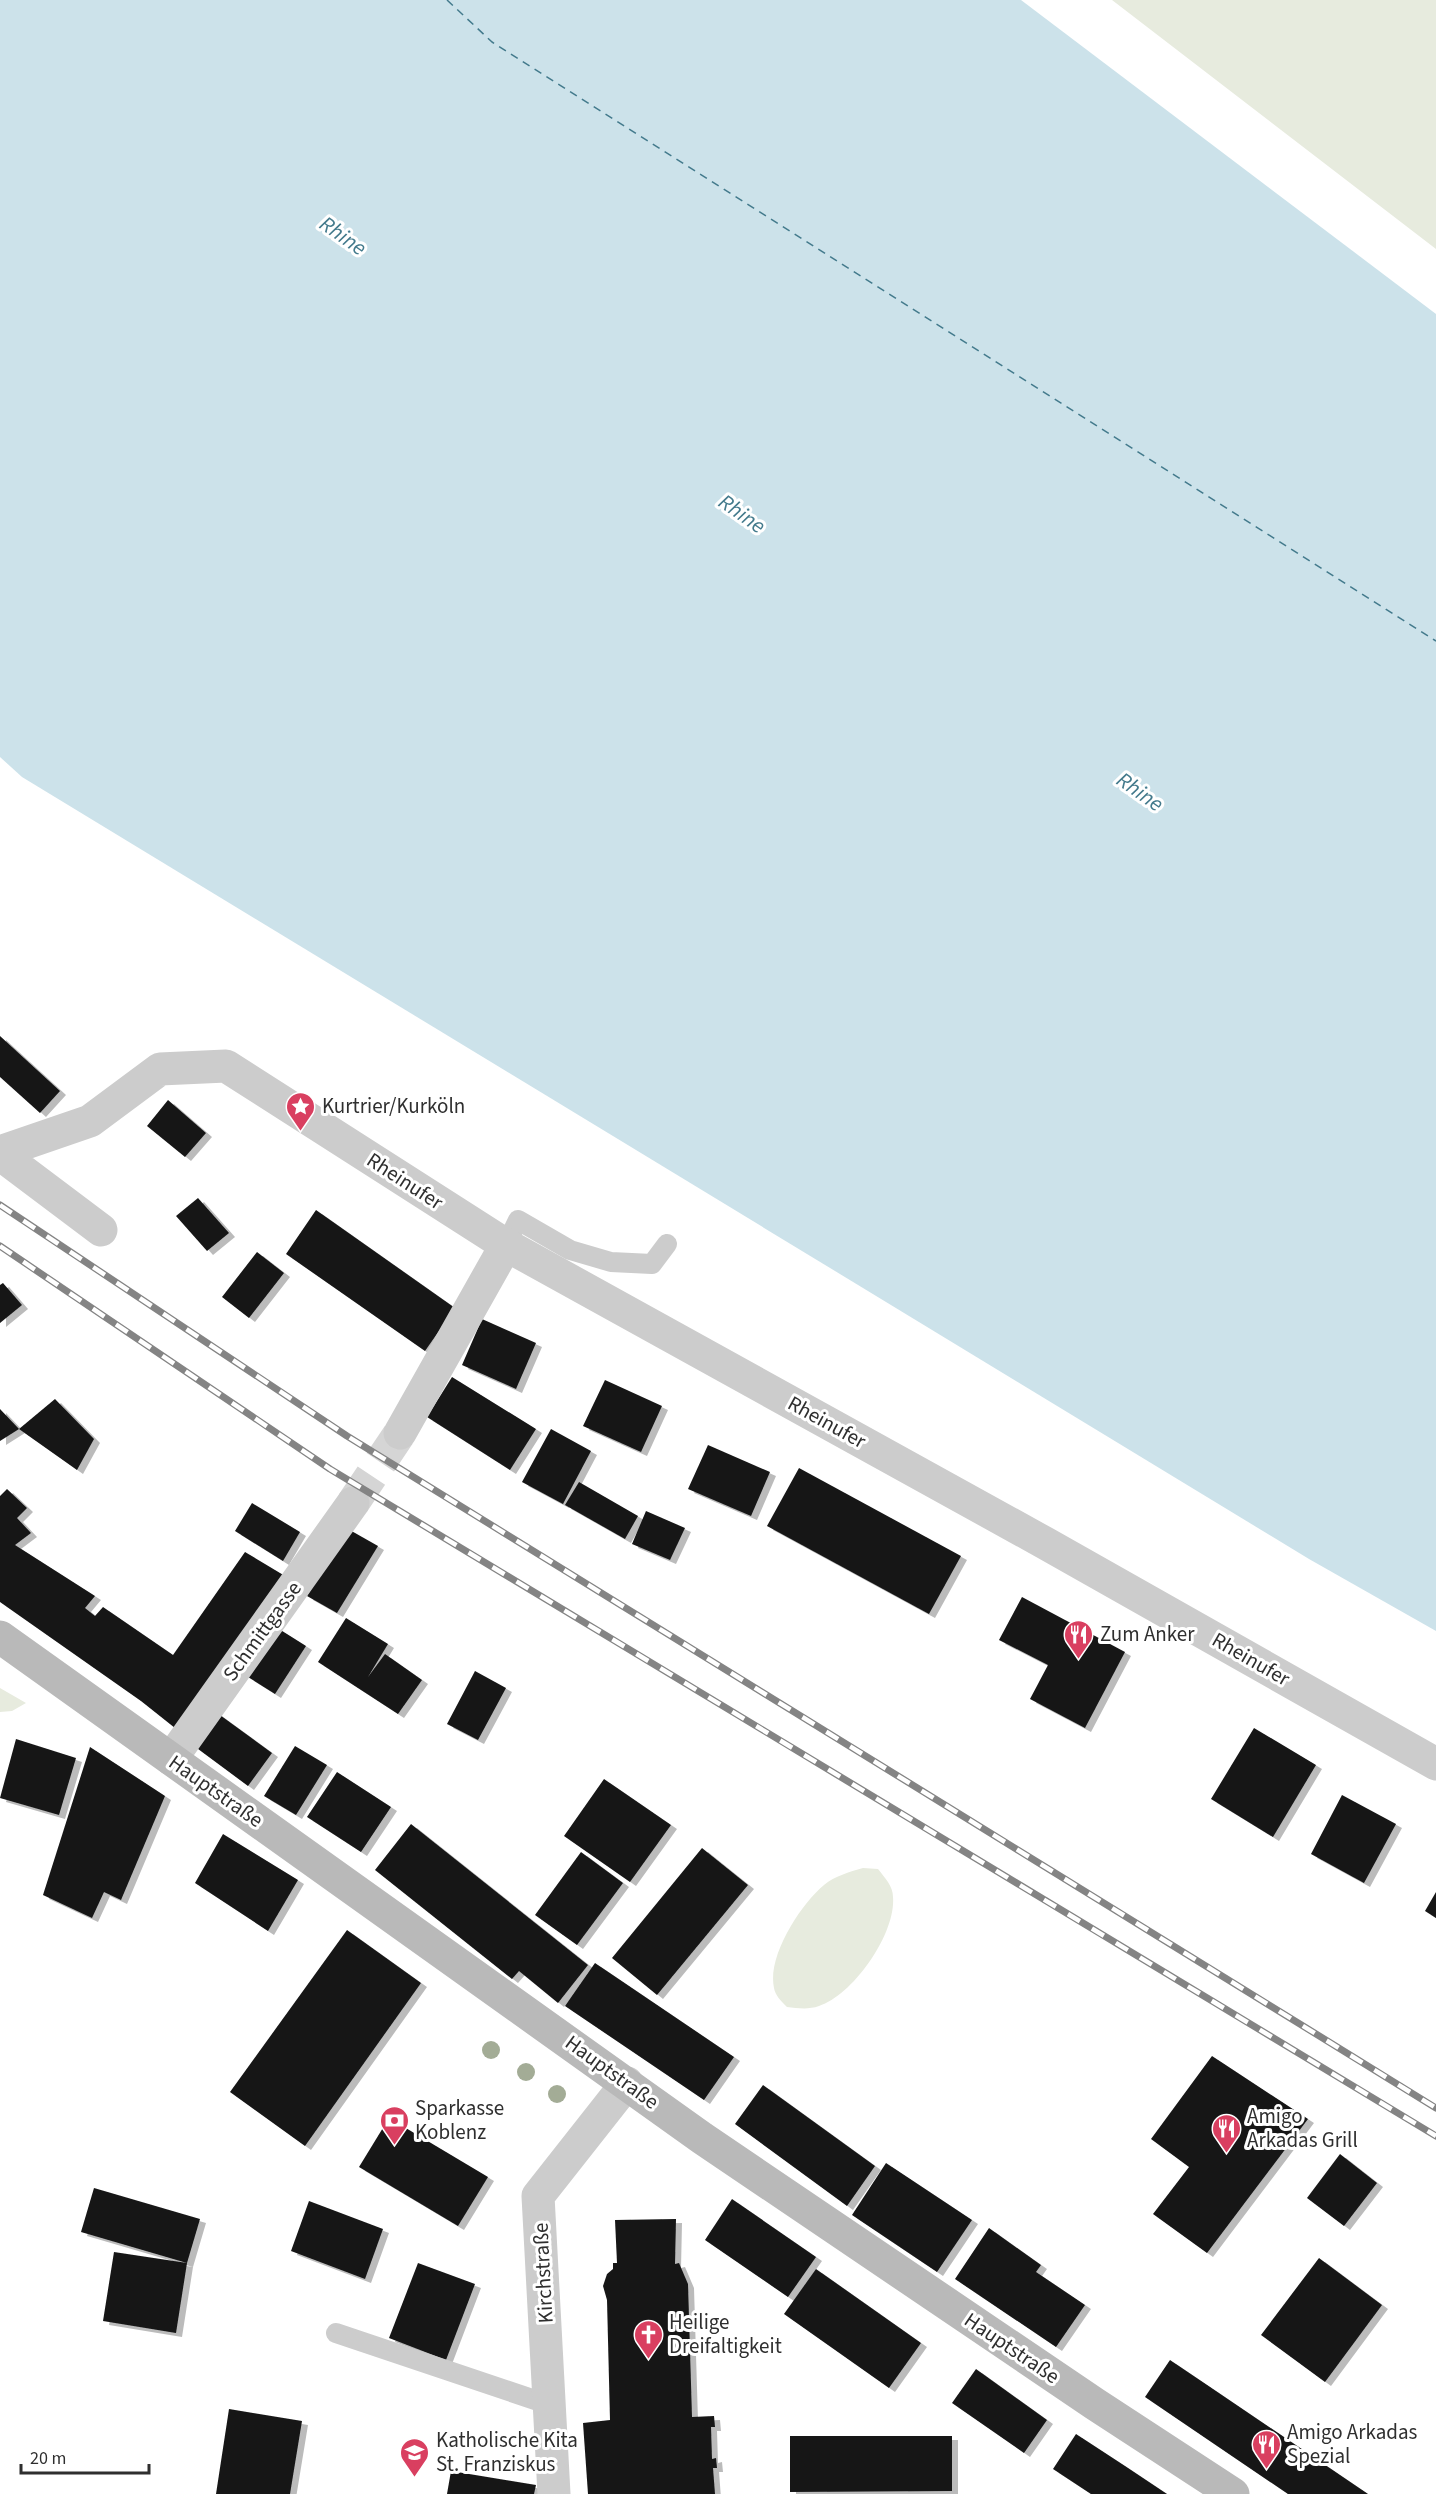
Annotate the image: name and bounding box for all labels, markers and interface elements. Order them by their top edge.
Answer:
water label: Rhine [313,208,373,264]
water label: Rhine [712,486,772,542]
water label: Rhine [1110,764,1170,820]
place icon: Kurtrier/Kurköln [285,1090,317,1132]
place label: Kurtrier/Kurköln [322,1091,465,1121]
street label: Rheinufer [361,1145,450,1217]
street label: Rheinufer [782,1388,872,1456]
street label: Schmittgasse [215,1575,309,1687]
restaurant icon: Zum Anker [1063,1618,1095,1660]
place label: Zum Anker [1100,1619,1195,1649]
street label: Rheinufer [1206,1625,1296,1694]
street label: Hauptstraße [163,1747,269,1835]
street label: Hauptstraße [559,2028,665,2116]
place label: Sparkasse Koblenz [415,2093,504,2147]
place label: Amigo Arkadas Grill [1247,2101,1358,2155]
bank icon: Sparkasse Koblenz [378,2104,410,2146]
restaurant icon: Amigo Arkadas Grill [1210,2112,1242,2154]
street label: Kirchstraße [525,2222,561,2324]
street label: Hauptstraße [958,2305,1066,2391]
place label: Heilige Dreifaltigkeit [669,2307,782,2361]
church icon: Heilige Dreifaltigkeit [632,2318,664,2360]
place label: Amigo Arkadas Spezial [1287,2417,1418,2471]
place label: Katholische Kita St. Franziskus [436,2425,578,2479]
restaurant icon: Amigo Arkadas Spezial [1250,2428,1282,2470]
school or university icon: Katholische Kita St. Franziskus [399,2436,431,2478]
scale bar [21,2437,148,2475]
text: 20 m [30,2446,66,2471]

